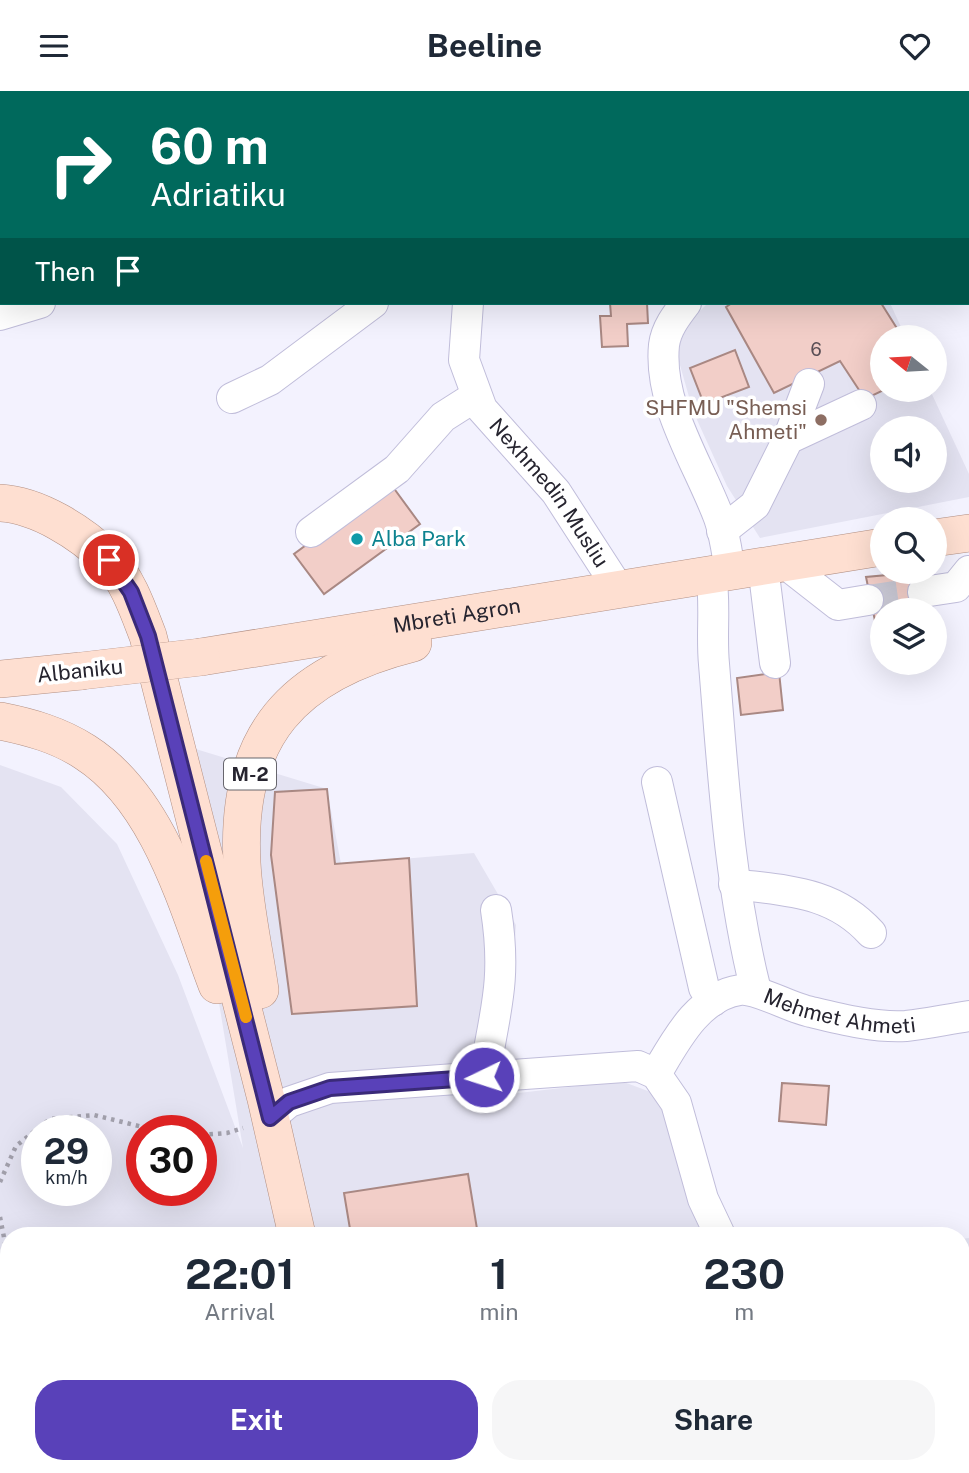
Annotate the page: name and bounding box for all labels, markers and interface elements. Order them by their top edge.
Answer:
icon: menu [35,27,73,65]
text: Beeline [427,27,542,64]
icon: heart [896,27,934,65]
text: 60 m [150,117,269,175]
icon: right [35,119,126,210]
text: Adriatiku [150,176,286,213]
icon: arrive [109,252,147,290]
text: Then [35,256,95,287]
north arrow [870,325,947,403]
map controls [870,325,947,675]
house number: 6 [810,339,822,360]
place label: SHFMU "Shemsi Ahmeti" [645,395,807,444]
marker: SHFMU "Shemsi Ahmeti" [813,412,829,428]
street label: Nexhmedin Musliu [484,413,614,572]
button: sound [870,416,947,493]
button: search [870,507,947,584]
place label: Alba Park [371,526,466,551]
pin [79,530,139,590]
marker: Alba Park [349,531,365,547]
icon: arrive [90,541,128,579]
street label: Mbreti Agron [391,593,522,638]
button: layers [870,598,947,675]
street label: Albaniku [36,654,124,687]
road number: M-2 [224,759,276,789]
street label: Mehmet Ahmeti [760,983,917,1038]
position arrow [447,1040,521,1114]
speed limit sign: 30 [126,1115,217,1206]
text: 29 [44,1131,89,1172]
text: km/h [45,1167,88,1188]
text: 22:01 [185,1249,295,1298]
text: 1 [490,1249,508,1298]
text: 230 [704,1249,785,1298]
text: Arrival [204,1298,275,1325]
text: min [480,1298,519,1325]
text: m [734,1298,754,1325]
button: Exit [35,1380,478,1460]
button: Share [492,1380,935,1460]

